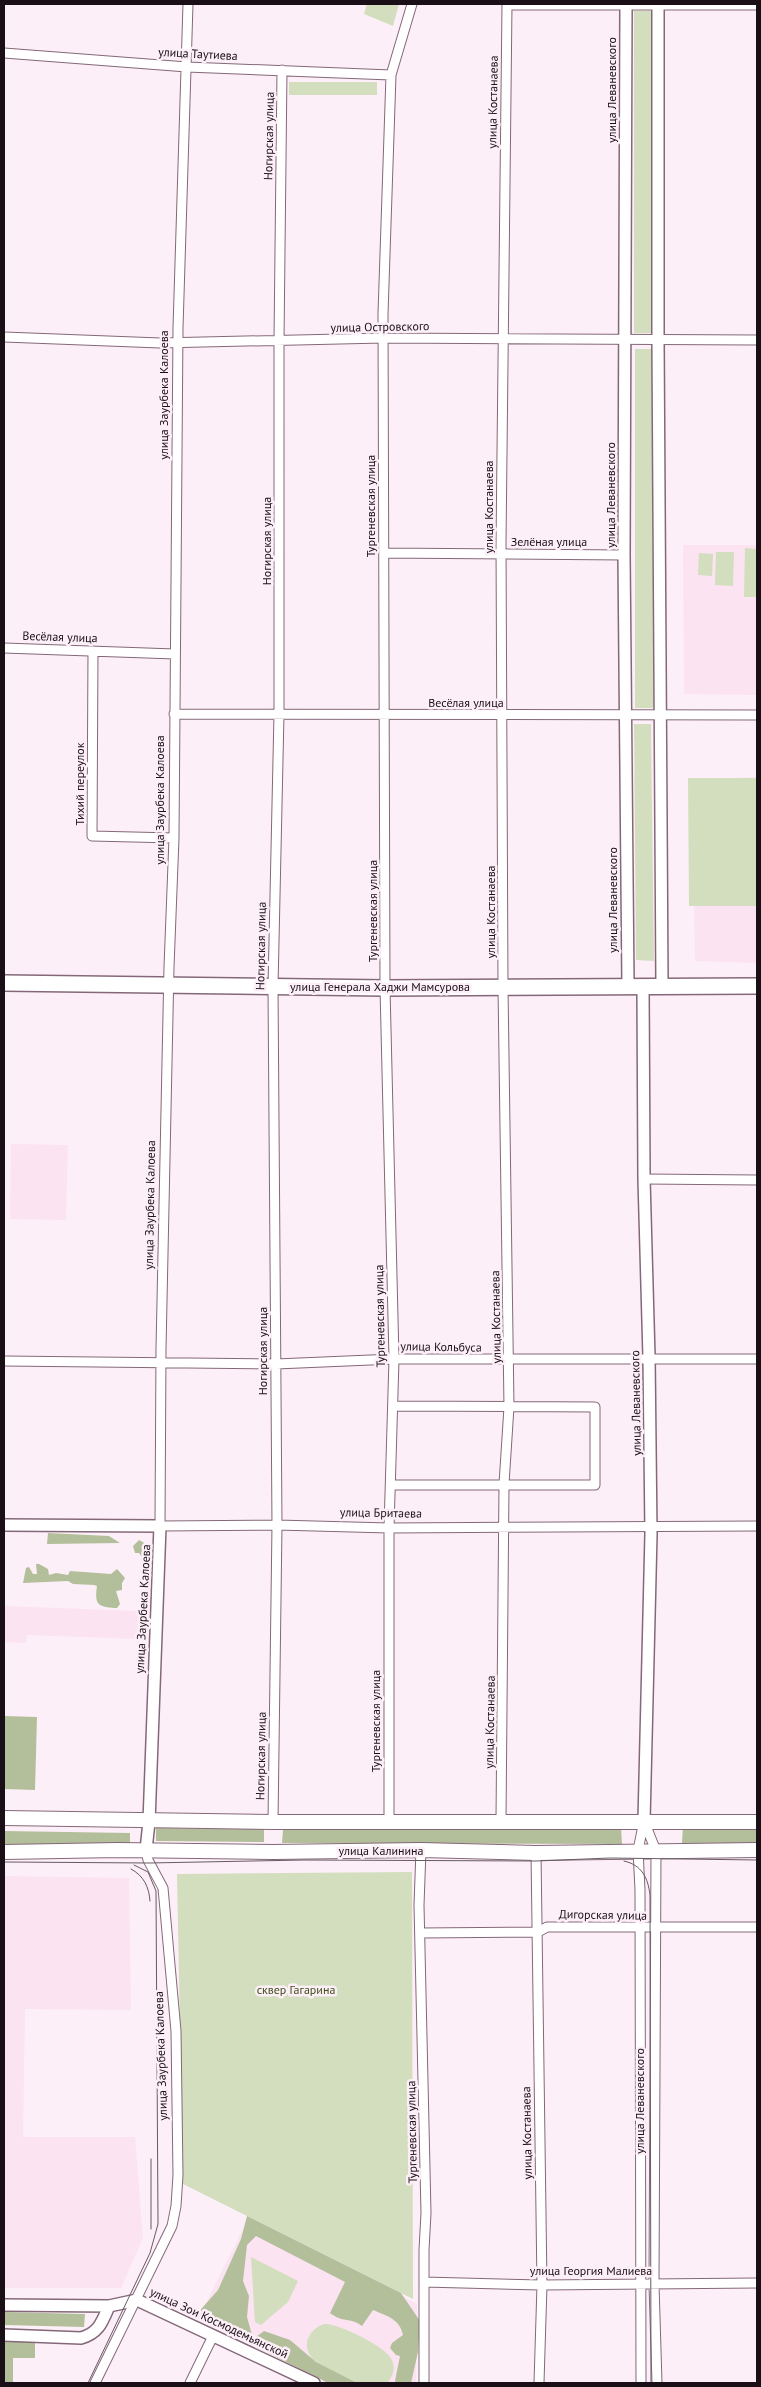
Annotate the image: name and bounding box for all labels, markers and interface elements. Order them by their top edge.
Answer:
street label: улица Леваневского [604,37,619,143]
street label: улица Таутиева [158,44,238,63]
street label: улица Костанаева [484,55,501,149]
street label: Ногирская улица [260,92,277,180]
street label: улица Островского [330,318,430,335]
street label: улица Заурбека Калоева [156,330,171,460]
street label: улица Леваневского [603,442,618,548]
street label: Тургеневская улица [363,455,378,557]
street label: улица Костанаева [481,460,496,554]
street label: Ногирская улица [259,497,274,585]
street label: Зелёная улица [511,534,587,549]
street label: Весёлая улица [22,628,98,645]
street label: Весёлая улица [428,695,504,710]
street label: улица Заурбека Калоева [152,735,167,865]
street label: Тихий переулок [72,742,87,825]
street label: улица Леваневского [605,847,620,953]
street label: Тургеневская улица [365,860,380,962]
street label: улица Костанаева [483,865,498,959]
street label: Ногирская улица [252,902,269,990]
street label: улица Генерала Хаджи Мамсурова [290,979,470,994]
street label: улица Заурбека Калоева [141,1140,158,1270]
street label: Тургеневская улица [371,1265,388,1367]
street label: улица Костанаева [487,1270,504,1364]
street label: Ногирская улица [255,1307,270,1395]
street label: улица Кольбуса [400,1338,482,1355]
street label: улица Леваневского [627,1350,644,1456]
street label: улица Бритаева [340,1504,422,1521]
street label: улица Заурбека Калоева [132,1544,153,1674]
street label: Тургеневская улица [368,1670,383,1772]
street label: улица Костанаева [481,1675,498,1769]
street label: Ногирская улица [252,1712,269,1800]
street label: улица Калинина [338,1843,424,1858]
street label: Дигорская улица [559,1906,647,1923]
park label: сквер Гагарина [257,1982,335,1997]
street label: улица Заурбека Калоева [151,1991,170,2121]
street label: улица Леваневского [632,2048,647,2154]
street label: Тургеневская улица [403,2081,420,2183]
street label: улица Костанаева [518,2086,535,2180]
street label: улица Георгия Малиева [530,2263,652,2278]
street label: улица Зои Космодемьянской [148,2284,291,2361]

